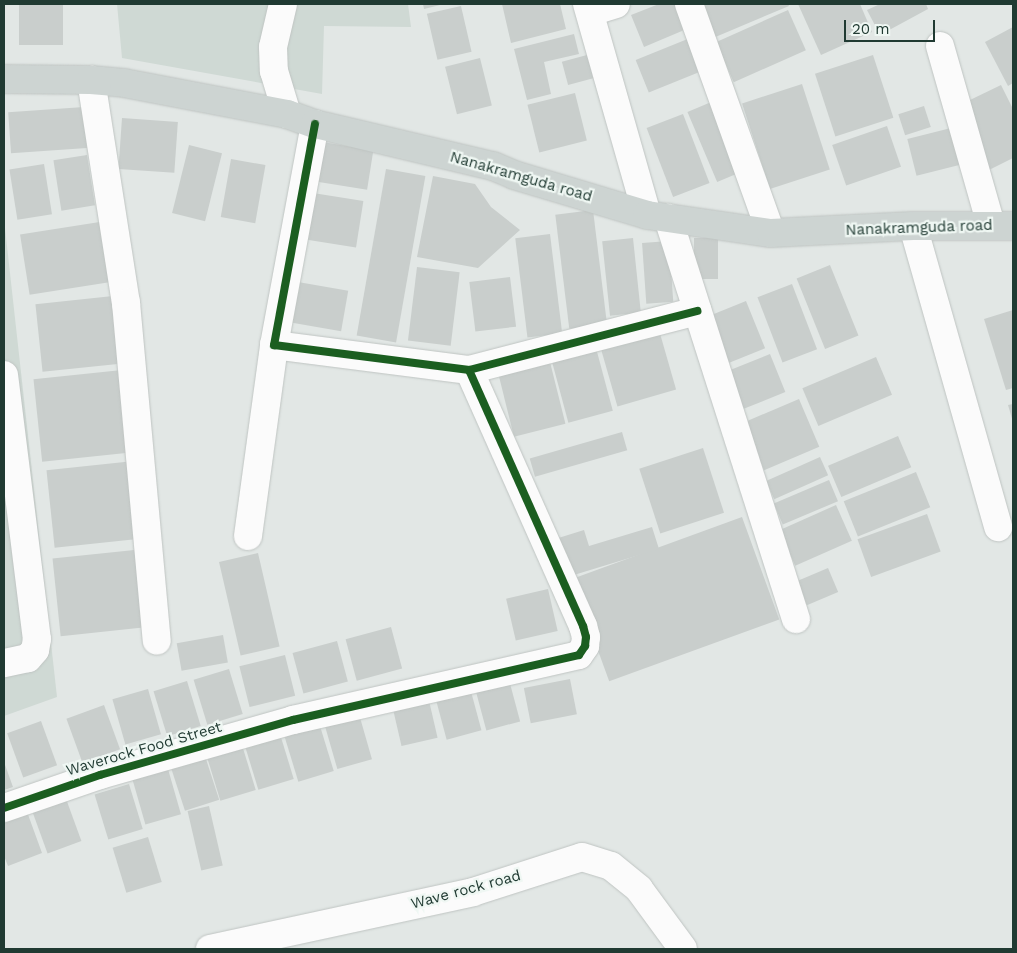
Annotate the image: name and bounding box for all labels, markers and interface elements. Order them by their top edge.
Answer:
scale bar [847,10,938,42]
text: 20 m [852,20,890,38]
street label: Nanakramguda road [448,148,594,206]
street label: Nanakramguda road [845,216,993,240]
street label: Waverock Food Street [64,718,224,780]
street label: Wave rock road [409,867,523,913]

